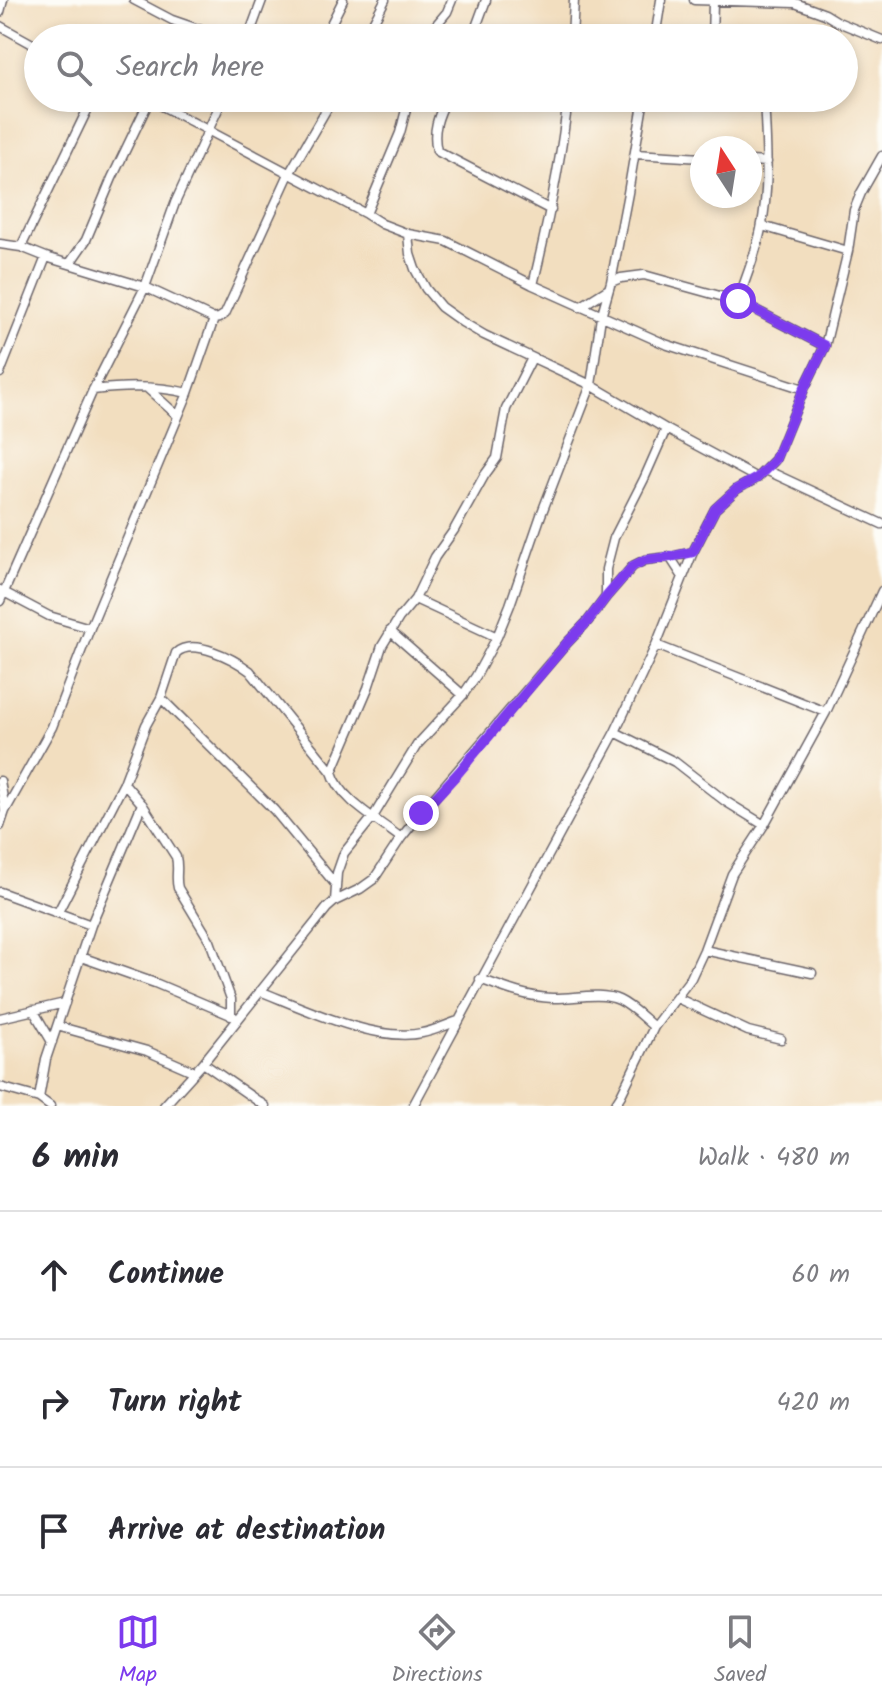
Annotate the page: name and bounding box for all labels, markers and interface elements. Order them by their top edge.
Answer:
search box [24,24,858,112]
text: Search here [116,44,264,92]
icon: search [52,46,96,90]
north arrow [690,136,762,208]
route start [720,283,756,319]
route end [403,795,439,831]
text: 6 min [32,1131,119,1185]
text: Walk · 480 m [698,1137,850,1179]
text: Continue [108,1251,224,1299]
icon: ahead [32,1253,76,1297]
text: 60 m [791,1254,850,1296]
text: Turn right [108,1379,241,1427]
icon: right [32,1381,76,1425]
text: 420 m [776,1382,850,1424]
text: Arrive at destination [108,1507,385,1555]
icon: arrive [32,1509,76,1553]
tab: Map [116,1610,160,1693]
tab: Directions [391,1610,483,1693]
tab: Saved [714,1610,766,1693]

